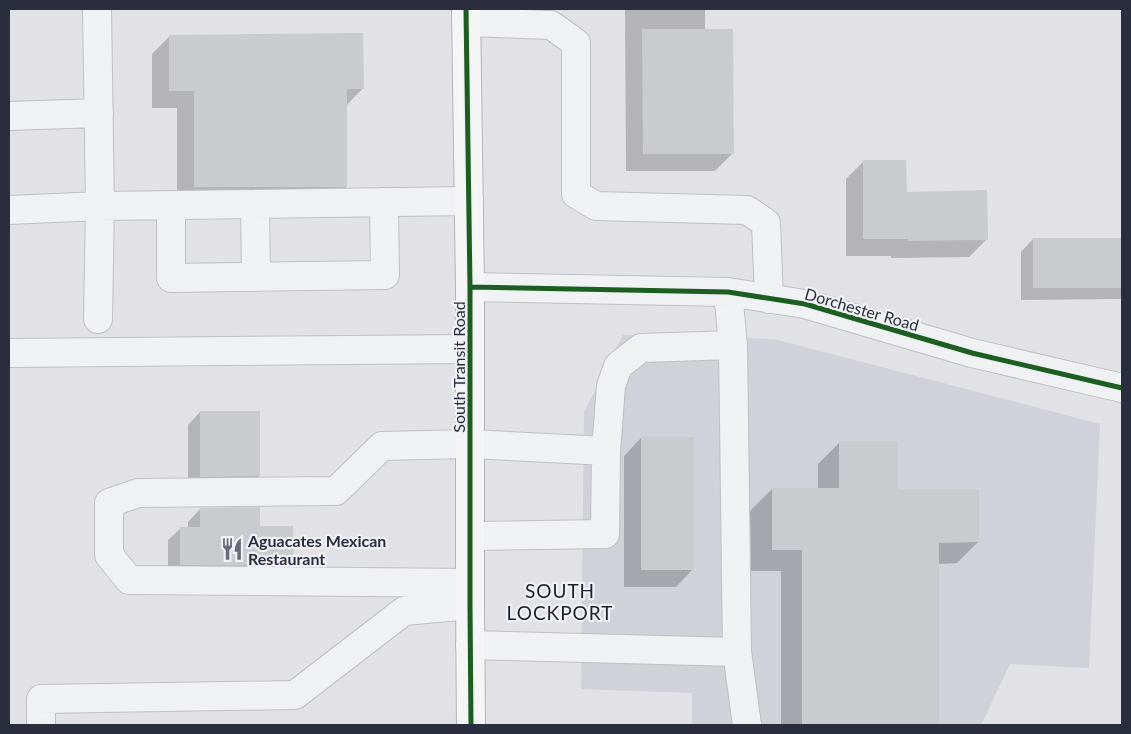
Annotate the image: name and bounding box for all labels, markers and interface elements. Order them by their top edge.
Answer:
street label: Dorchester Road [803,284,921,334]
street label: South Transit Road [449,301,468,433]
place label: Aguacates Mexican Restaurant [247,531,386,568]
restaurant icon: Aguacates Mexican Restaurant [219,536,245,562]
district label: SOUTH LOCKPORT [507,579,613,624]

